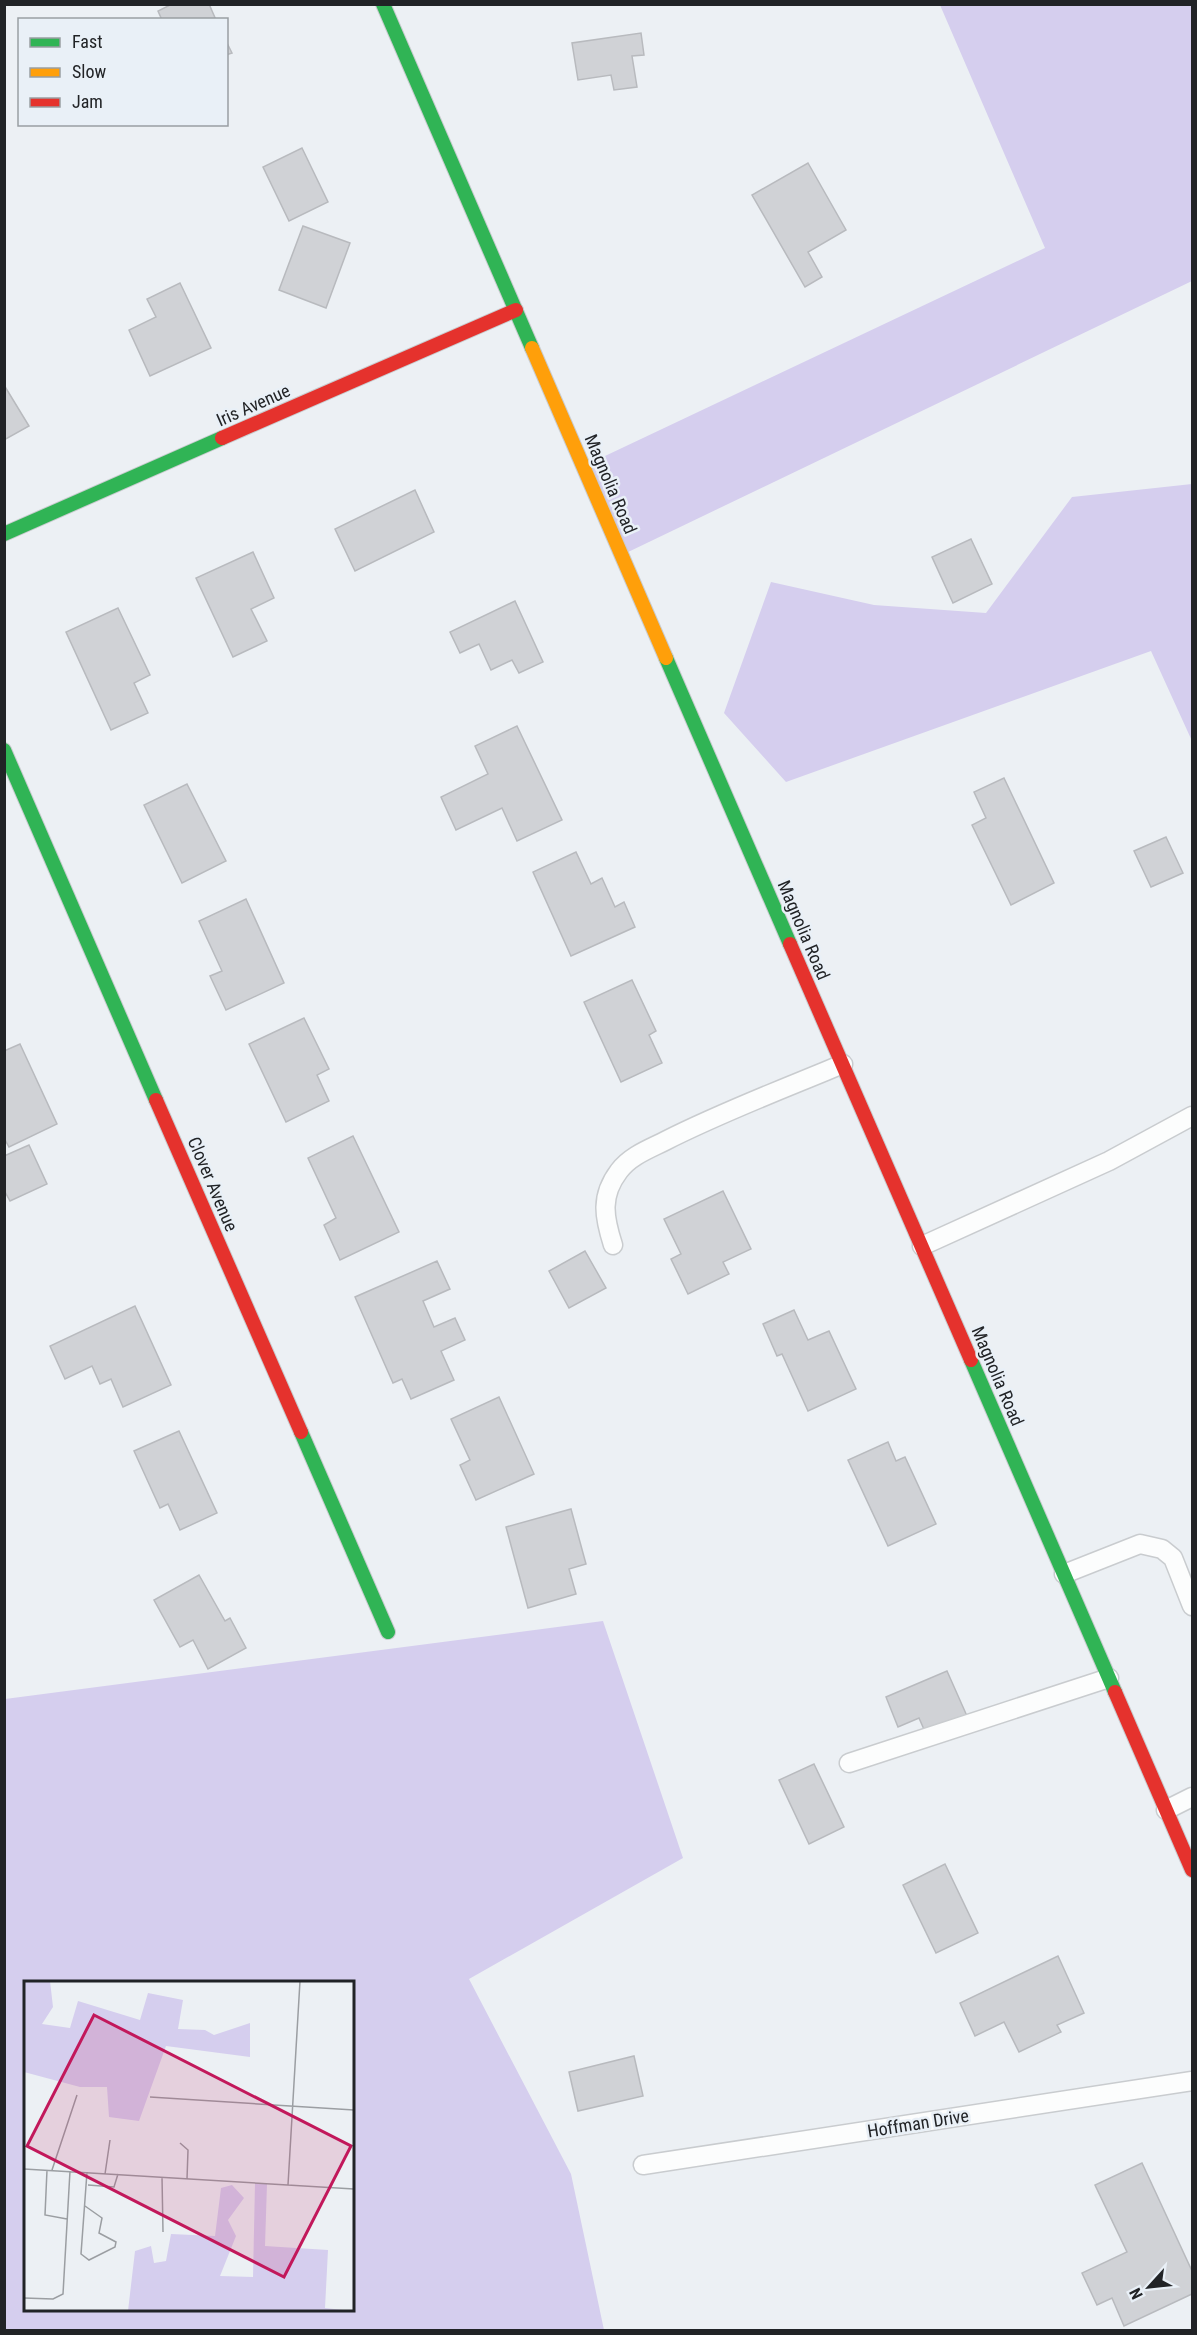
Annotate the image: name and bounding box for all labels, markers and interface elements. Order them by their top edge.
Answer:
legend [18,18,228,126]
text: Fast [72,31,103,52]
text: Slow [72,61,107,82]
text: Jam [72,91,103,112]
street label: Iris Avenue [213,379,293,431]
street label: Magnolia Road [581,431,641,537]
street label: Magnolia Road [774,877,834,983]
street label: Clover Avenue [184,1134,242,1234]
street label: Magnolia Road [968,1323,1028,1429]
inset map [24,1981,354,2311]
street label: Hoffman Drive [866,2105,970,2141]
north arrow [1119,2257,1179,2317]
text: N [1125,2285,1147,2302]

